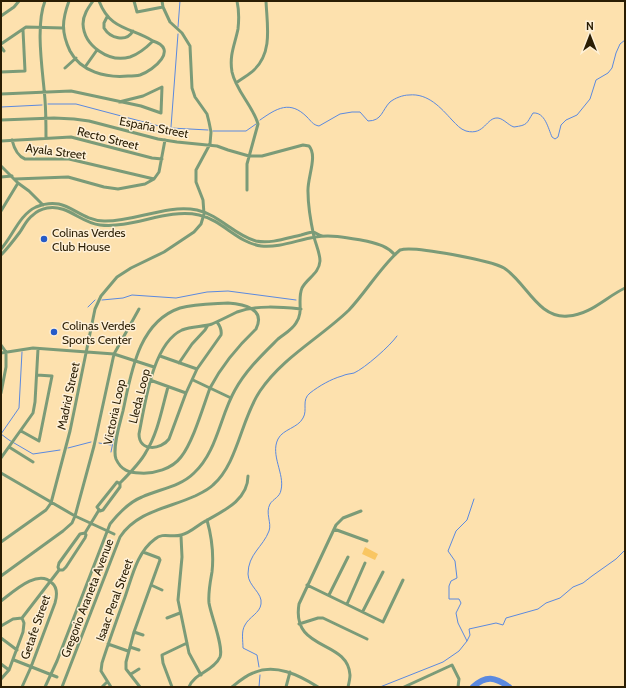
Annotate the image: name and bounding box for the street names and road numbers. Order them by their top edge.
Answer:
street label: España Street [118,113,190,141]
street label: Recto Street [76,123,140,153]
street label: Ayala Street [25,140,87,162]
street label: Madrid Street [54,361,82,431]
street label: Lleda Loop [125,367,153,425]
street label: Victoria Loop [100,377,128,446]
street label: Gregorio Araneta Avenue [57,536,117,660]
street label: Isaac Peral Street [92,557,136,643]
street label: Getafe Street [17,593,53,661]

